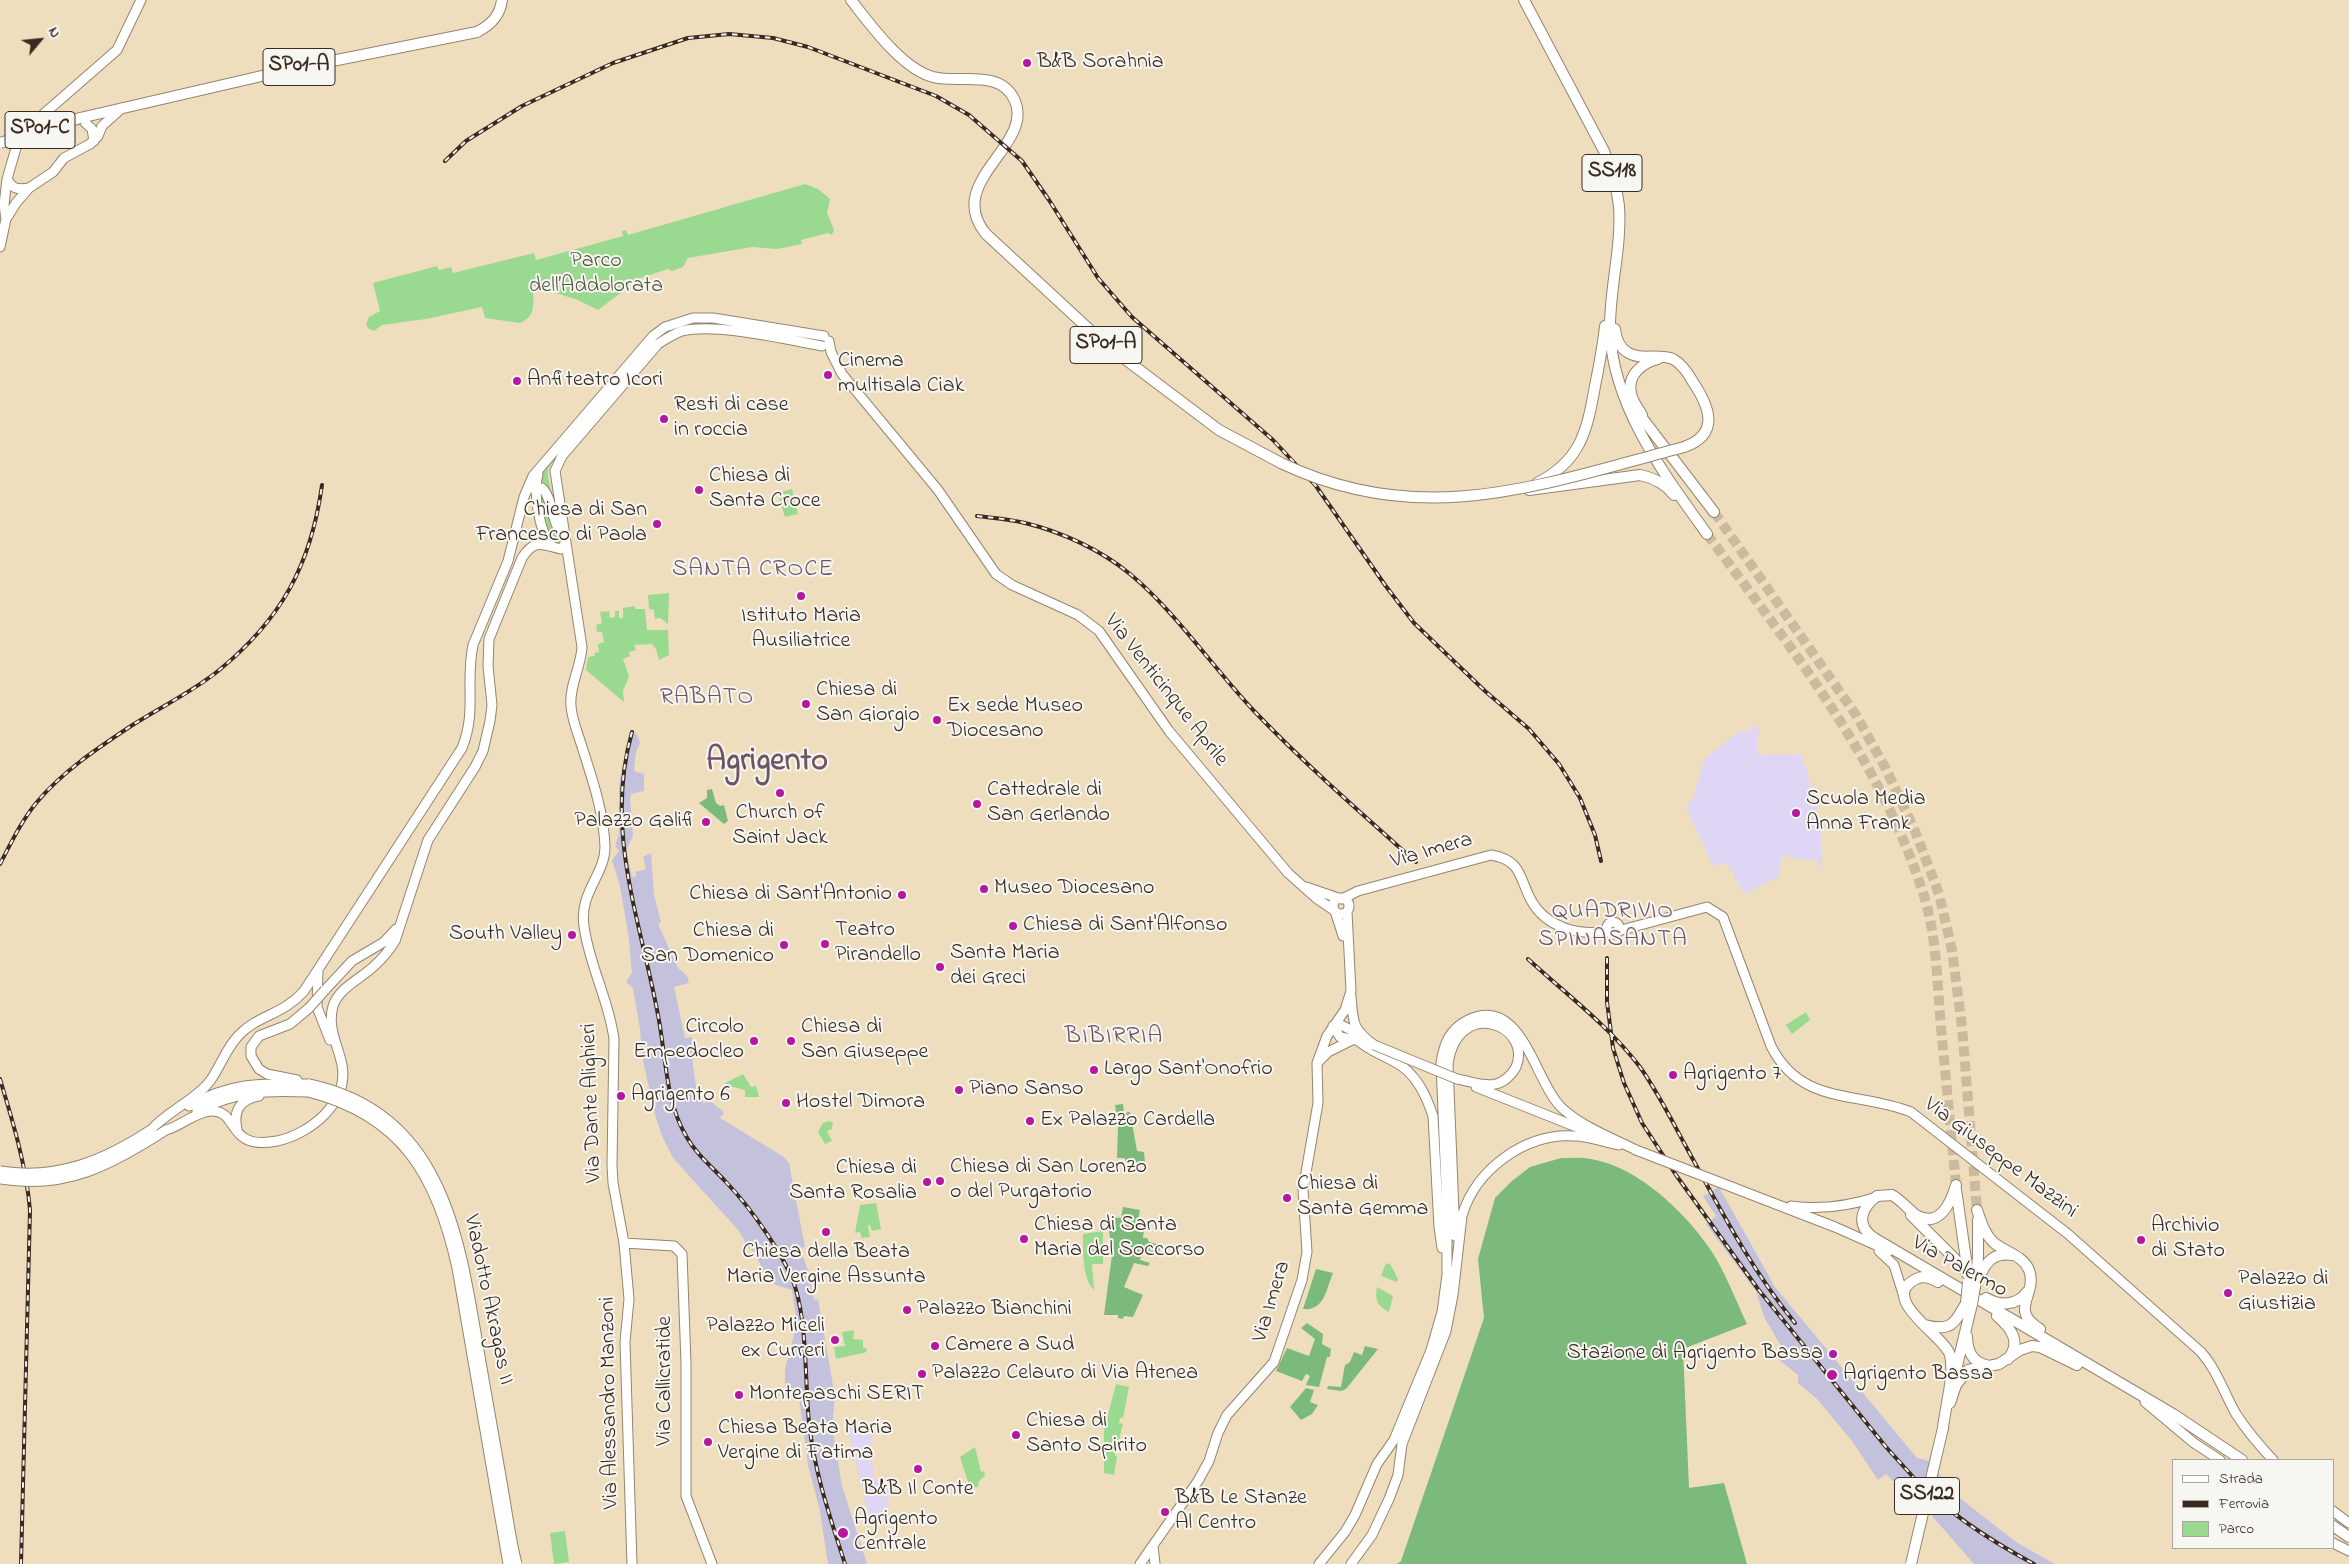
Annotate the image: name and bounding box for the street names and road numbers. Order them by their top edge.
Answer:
road number: SP01-A [263,48,335,86]
road number: SP01-C [5,112,75,148]
road number: SS118 [1582,154,1642,192]
road number: SP01-A [1070,326,1142,364]
street label: Via Venticinque Aprile [1097,609,1233,773]
street label: Via Imera [1388,828,1476,876]
street label: Via Dante Alighieri [577,1023,609,1183]
street label: Via Giuseppe Mazzini [1918,1093,2082,1225]
street label: Viadotto Akragas II [456,1212,518,1388]
street label: Via Palermo [1907,1231,2011,1305]
street label: Via Imera [1248,1258,1298,1346]
street label: Via Alessandro Manzoni [596,1296,626,1510]
street label: Via Callicratide [653,1316,679,1446]
road number: SS122 [1894,1478,1960,1514]

